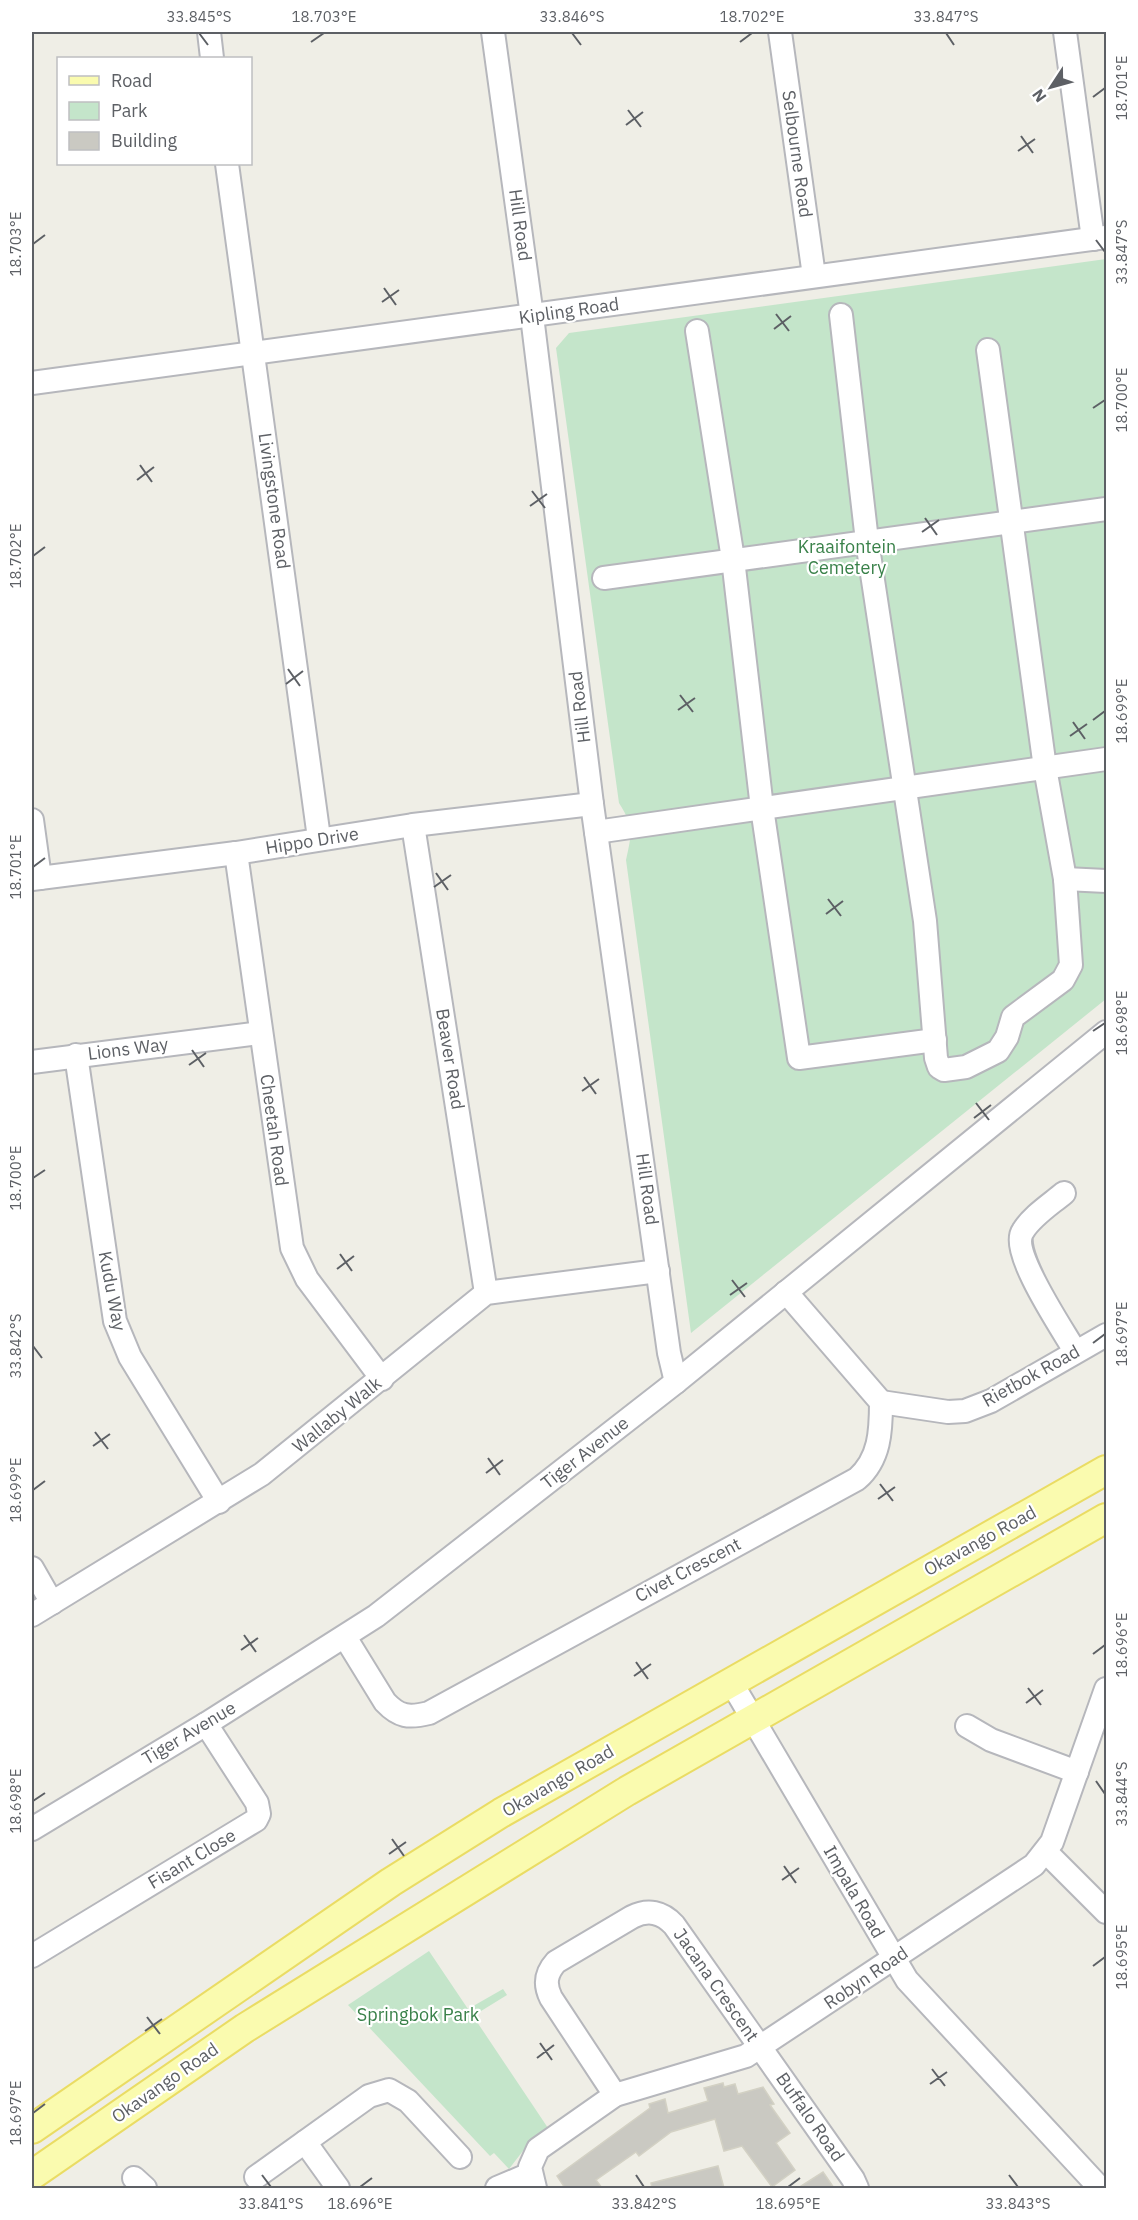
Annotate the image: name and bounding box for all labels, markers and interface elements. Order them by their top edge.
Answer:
text: 33.845°S [167,7,231,26]
text: 18.703°E [292,7,356,26]
text: 33.846°S [540,7,604,26]
text: 18.702°E [720,7,784,26]
text: 33.847°S [914,7,978,26]
text: 18.701°E [1112,56,1131,120]
legend [57,57,252,165]
north arrow [1021,57,1081,117]
text: Road [111,69,152,92]
text: N [1027,85,1050,106]
street label: Selbourne Road [777,89,818,219]
text: Park [111,99,148,122]
text: Building [111,129,178,152]
street label: Hill Road [504,187,537,262]
text: 18.703°E [6,212,25,276]
text: 33.847°S [1112,220,1131,284]
street label: Kipling Road [517,292,621,329]
text: 18.700°E [1112,368,1131,432]
street label: Livingstone Road [254,431,295,571]
text: 18.702°E [6,524,25,588]
park label: Kraaifontein Cemetery [798,535,896,579]
street label: Hill Road [564,670,595,744]
text: 18.699°E [1112,679,1131,743]
street label: Hippo Drive [264,822,360,859]
text: 18.701°E [6,835,25,899]
text: 18.698°E [1112,991,1131,1055]
street label: Beaver Road [431,1007,470,1111]
street label: Lions Way [86,1032,170,1065]
street label: Cheetah Road [255,1072,294,1187]
text: 18.700°E [6,1146,25,1210]
street label: Hill Road [631,1151,664,1226]
street label: Kudu Way [93,1249,131,1333]
text: 18.697°E [1112,1302,1131,1366]
text: 33.842°S [6,1314,25,1378]
street label: Rietbok Road [978,1339,1084,1412]
street label: Wallaby Walk [287,1371,386,1458]
street label: Tiger Avenue [536,1411,633,1494]
text: 18.699°E [6,1458,25,1522]
street label: Okavango Road [919,1500,1040,1581]
street label: Civet Crescent [631,1532,745,1607]
text: 18.696°E [1112,1613,1131,1677]
street label: Tiger Avenue [138,1696,240,1769]
street label: Okavango Road [498,1739,618,1822]
text: 33.844°S [1112,1762,1131,1826]
text: 18.698°E [6,1769,25,1833]
street label: Fisant Close [144,1823,240,1894]
street label: Impala Road [819,1841,890,1942]
street label: Jacana Crescent [669,1924,764,2046]
text: 18.695°E [1112,1925,1131,1989]
street label: Robyn Road [819,1941,912,2014]
park label: Springbok Park [357,2003,480,2026]
street label: Okavango Road [107,2037,223,2128]
street label: Buffalo Road [771,2068,850,2166]
text: 18.697°E [6,2081,25,2145]
text: 33.841°S [239,2194,303,2213]
text: 18.696°E [328,2194,392,2213]
text: 33.842°S [612,2194,676,2213]
text: 18.695°E [756,2194,820,2213]
text: 33.843°S [986,2194,1050,2213]

